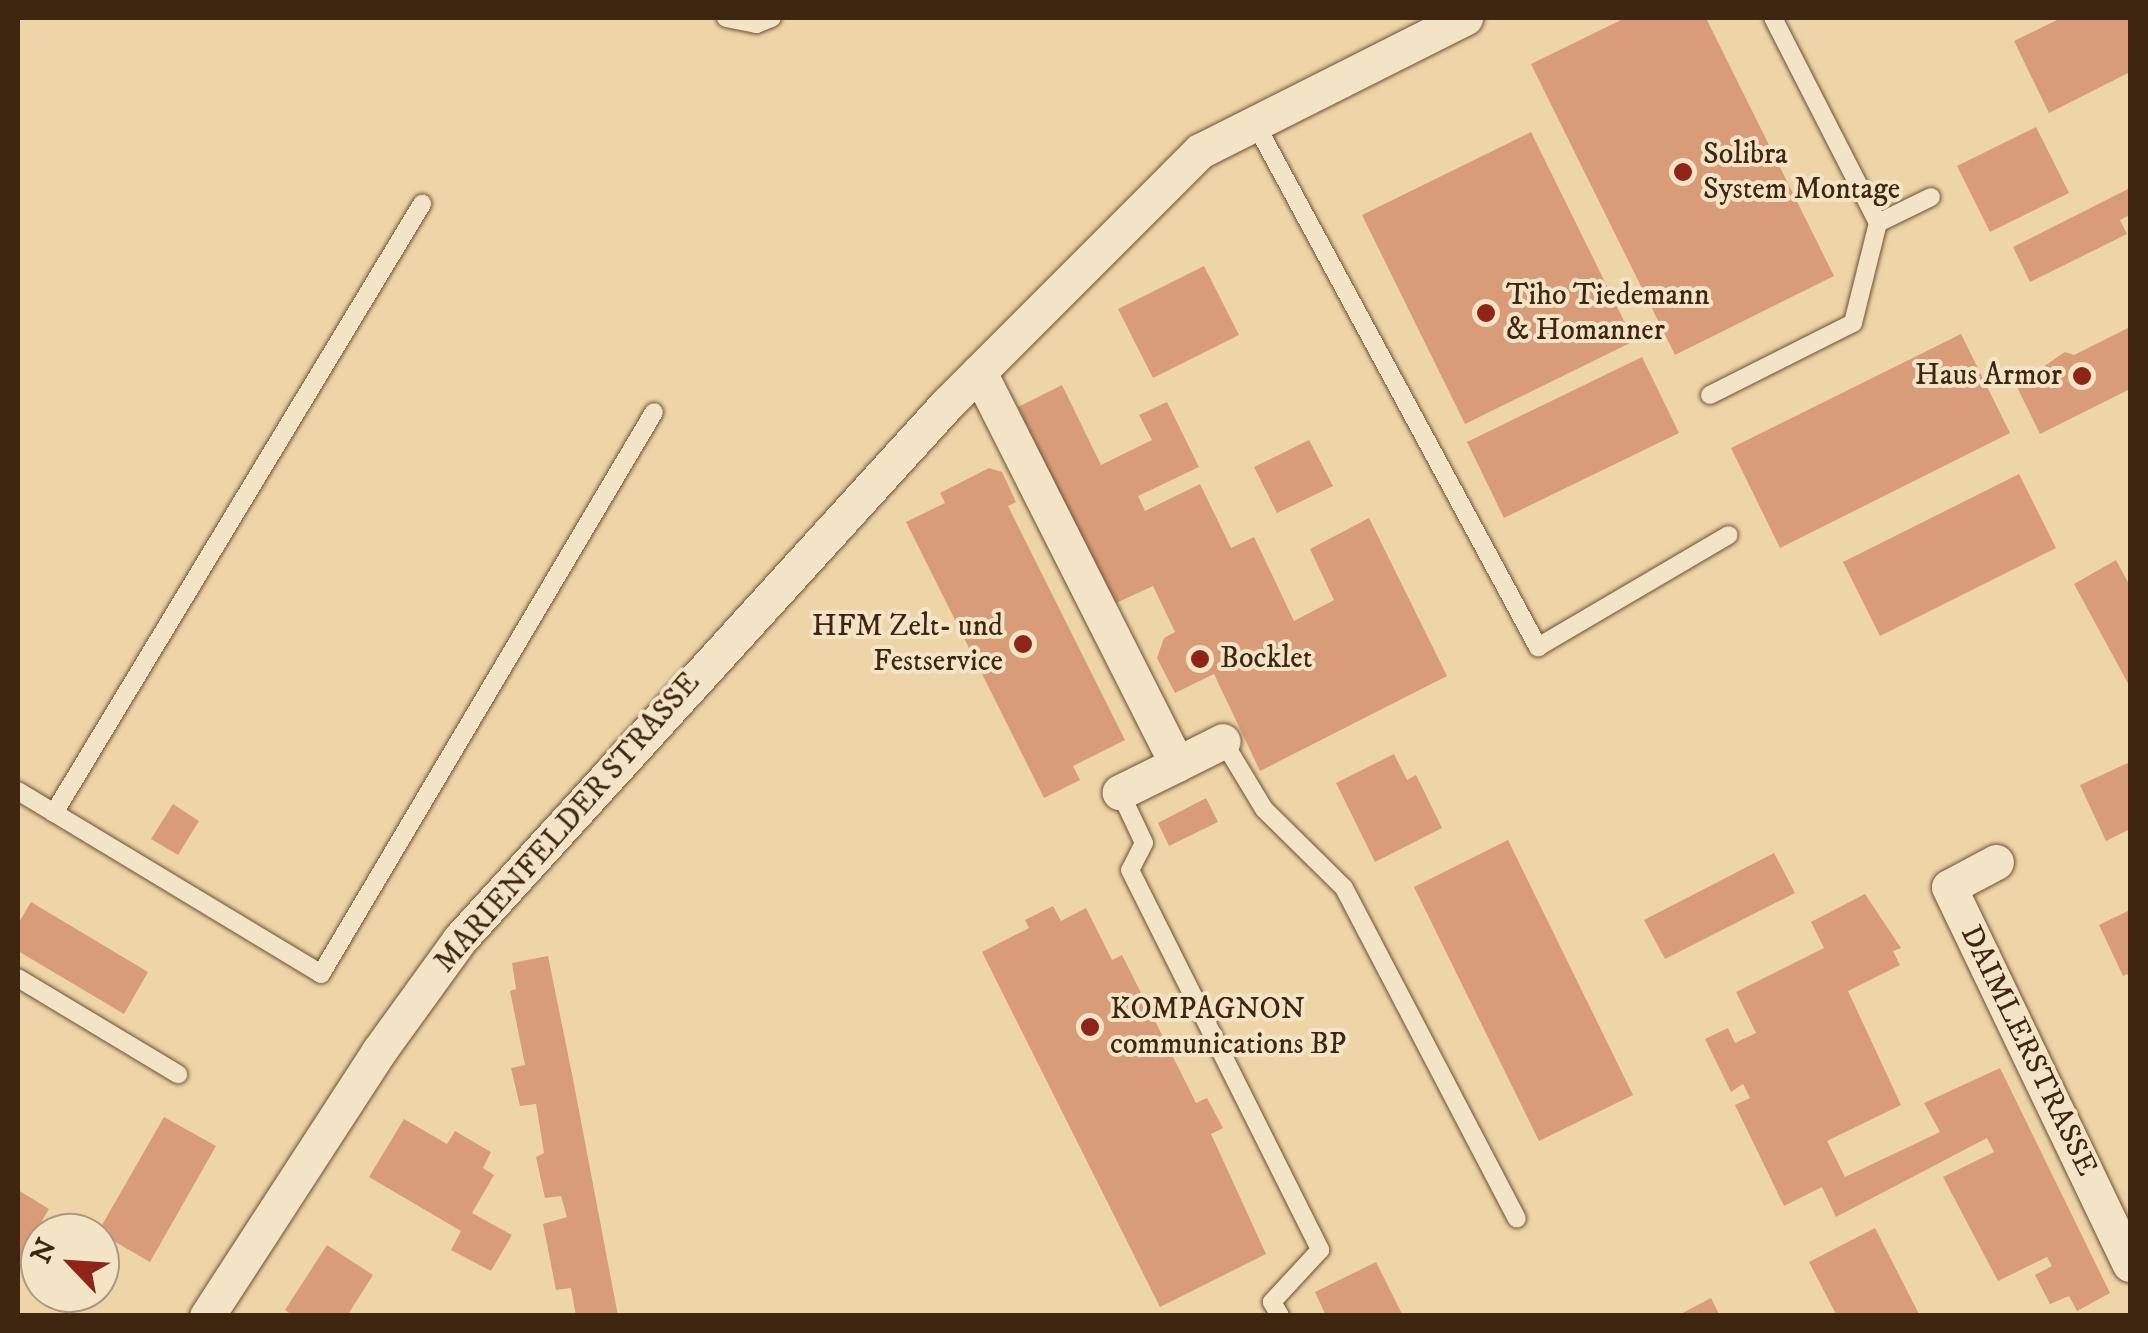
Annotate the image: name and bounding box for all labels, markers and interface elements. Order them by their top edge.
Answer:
place label: Solibra System Montage [1703,137,1900,208]
marker: Solibra System Montage [1672,161,1694,183]
place label: Tiho Tiedemann & Homanner [1506,278,1710,348]
marker: Tiho Tiedemann & Homanner [1475,302,1497,324]
place label: Haus Armor [1915,358,2062,394]
marker: Haus Armor [2071,365,2093,387]
place label: HFM Zelt- und Festservice [812,609,1003,680]
marker: HFM Zelt- und Festservice [1012,633,1034,655]
place label: Bocklet [1220,641,1312,677]
marker: Bocklet [1189,648,1211,670]
street label: MARIENFELDER STRASSE [428,666,708,980]
street label: DAIMLERSTRASSE [1952,920,2104,1182]
place label: KOMPAGNON communications BP [1110,992,1346,1062]
marker: KOMPAGNON communications BP [1079,1016,1101,1038]
north arrow [20,1213,120,1313]
text: N [23,1233,65,1269]

